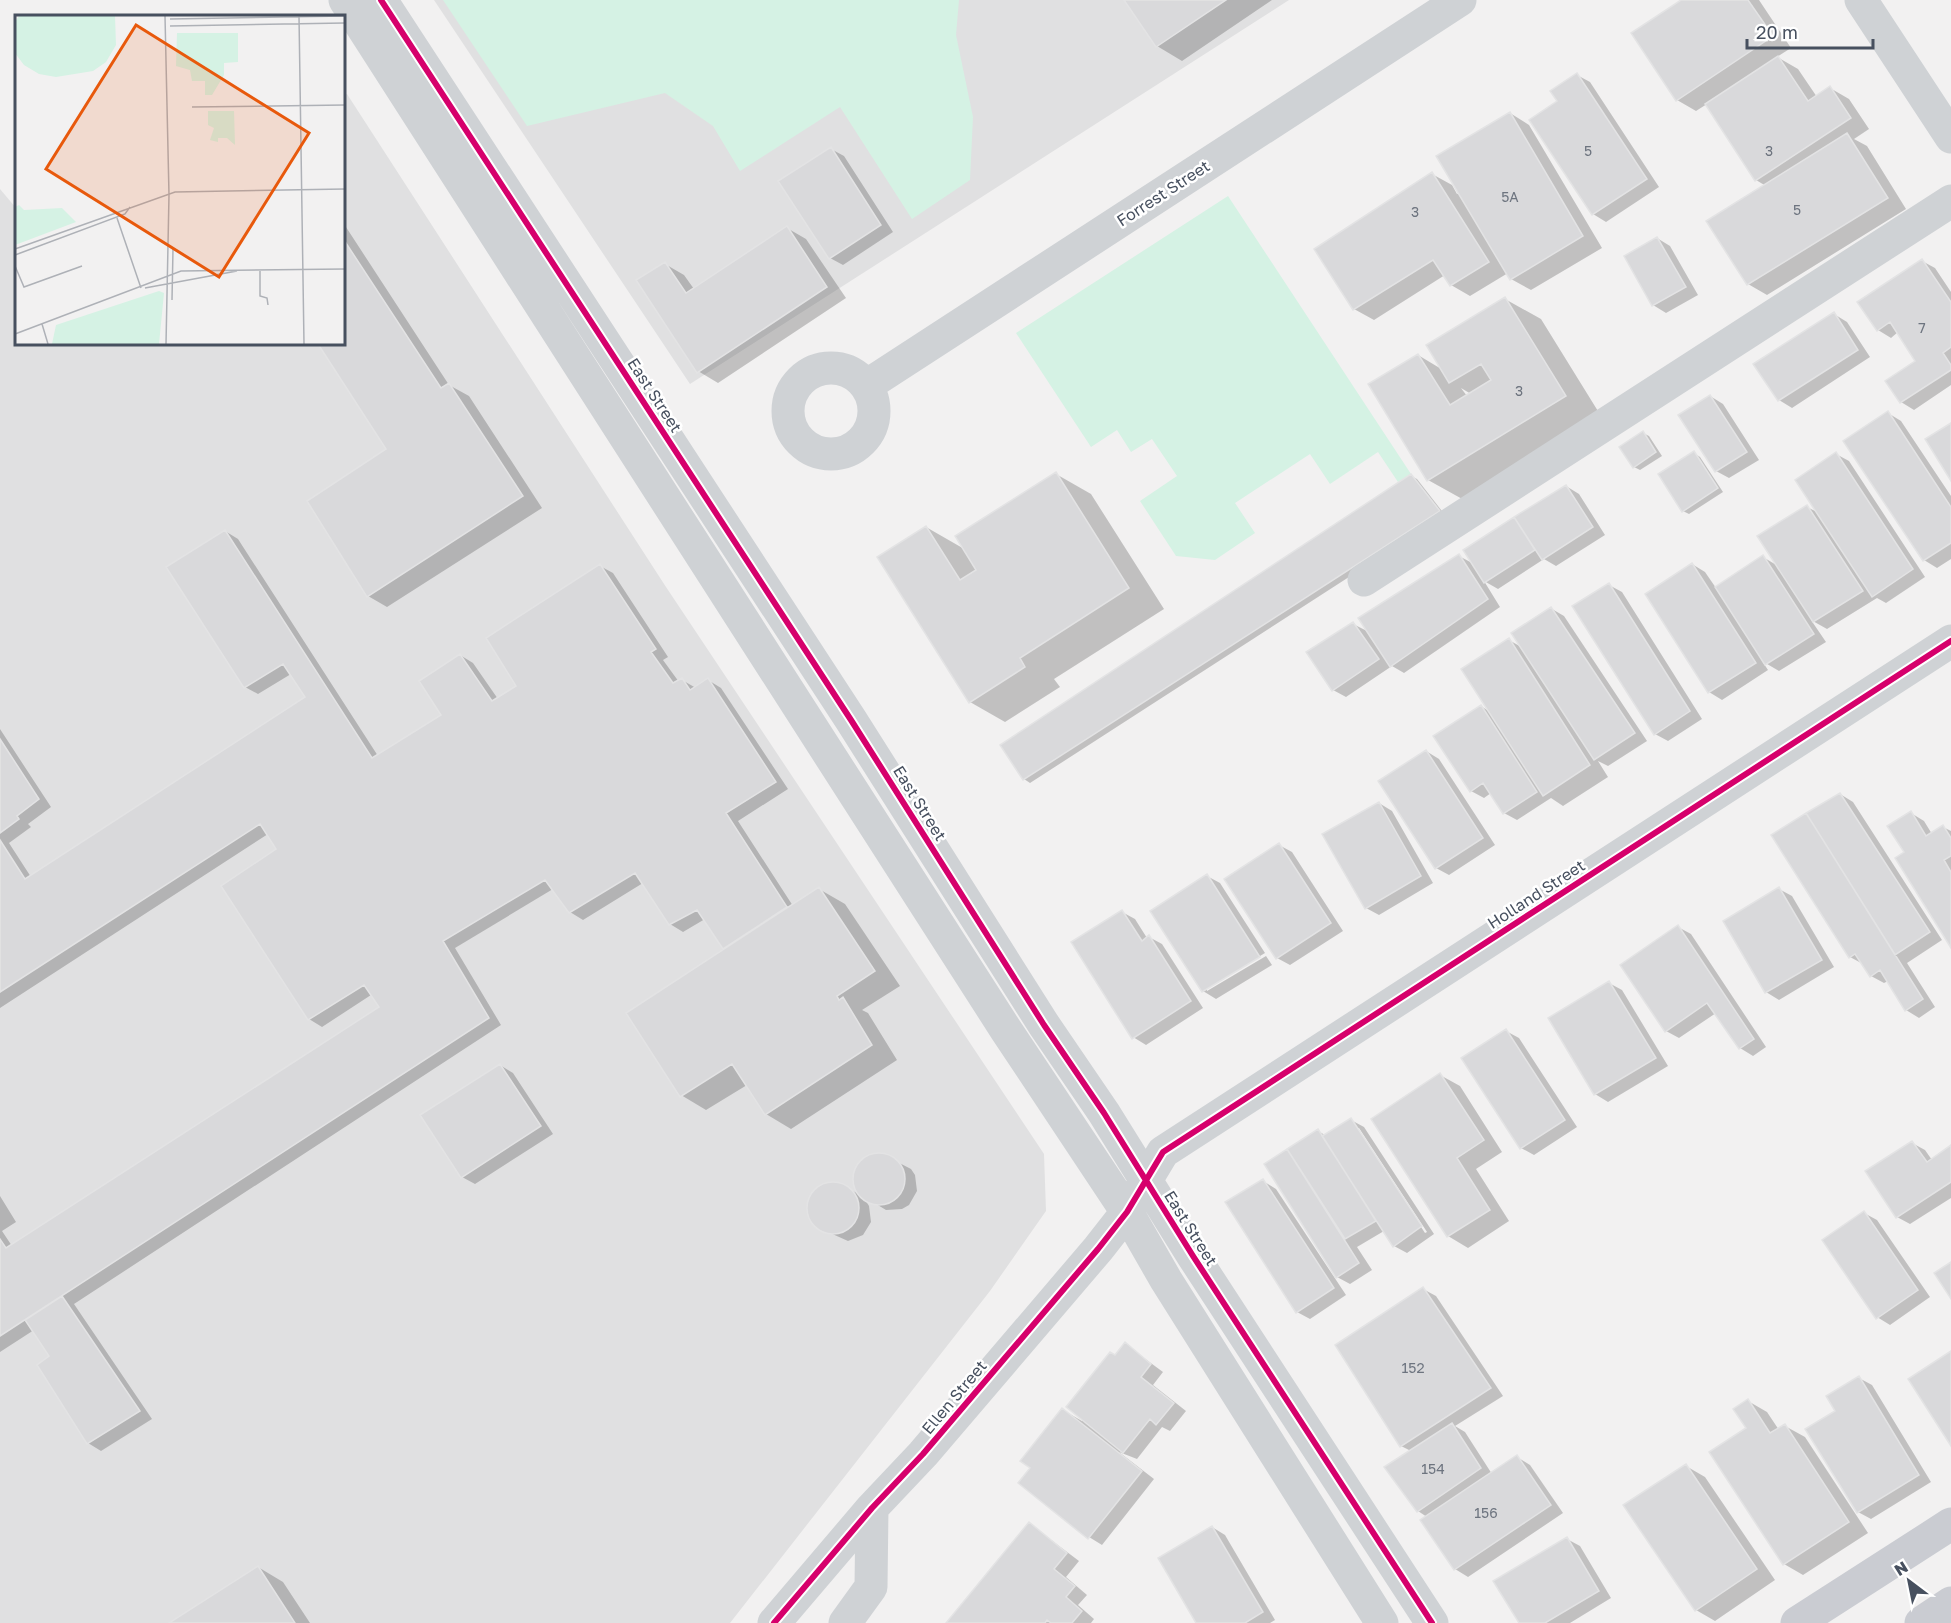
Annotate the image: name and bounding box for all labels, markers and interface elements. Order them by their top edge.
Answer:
scale bar [1747,12,1873,50]
inset map [15,15,345,345]
text: 20 m [1756,21,1798,43]
house number: 5 [1584,142,1592,159]
house number: 3 [1765,142,1773,159]
street label: Forrest Street [1113,156,1213,230]
house number: 5A [1501,188,1519,205]
house number: 5 [1793,201,1801,218]
house number: 3 [1411,203,1419,220]
house number: 7 [1918,319,1926,336]
street label: East Street [623,354,687,436]
house number: 3 [1515,382,1523,399]
street label: East Street [889,762,951,844]
street label: Holland Street [1484,855,1588,933]
street label: East Street [1160,1187,1222,1269]
street label: Ellen Street [917,1356,991,1438]
house number: 152 [1401,1359,1425,1376]
house number: 154 [1421,1460,1445,1477]
house number: 156 [1474,1504,1498,1521]
north arrow [1879,1551,1939,1611]
text: N [1891,1557,1912,1580]

